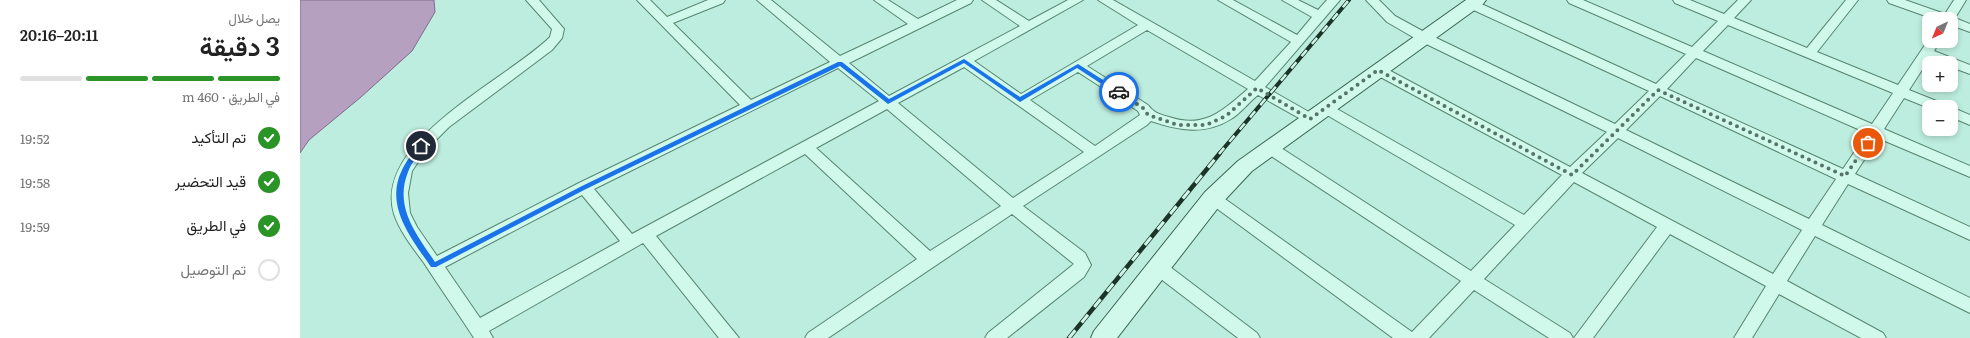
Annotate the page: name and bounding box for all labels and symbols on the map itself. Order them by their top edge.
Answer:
north arrow [1922,12,1958,48]
courier [1099,72,1139,112]
pin [1851,126,1885,160]
pin [404,129,438,163]

